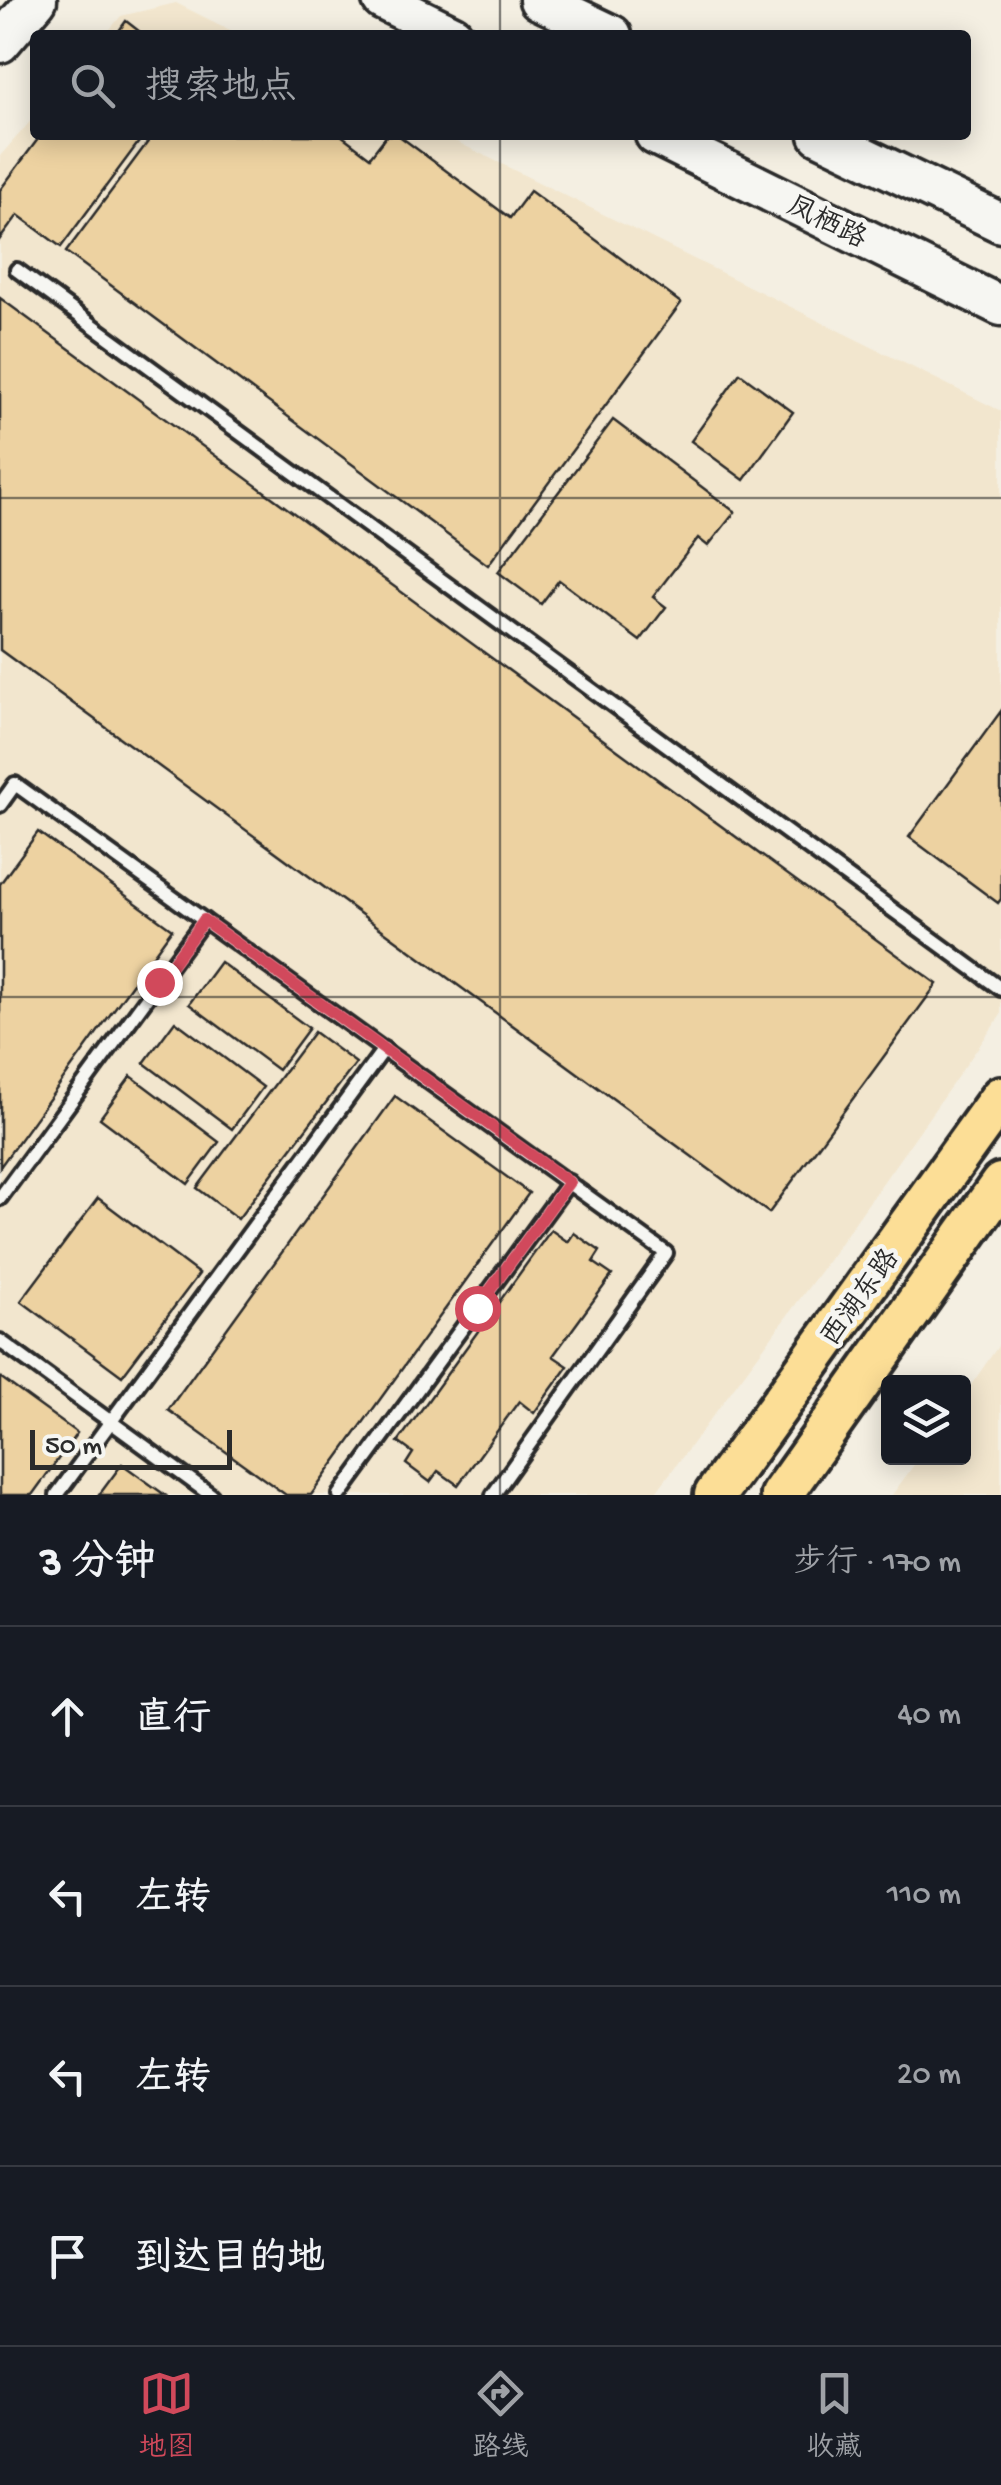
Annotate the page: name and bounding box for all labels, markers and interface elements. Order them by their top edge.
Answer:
search box [30,30,971,140]
icon: search [65,58,120,113]
text: 搜索地点 [145,68,297,112]
street label: 凤栖路 [781,189,872,257]
route end [137,960,183,1006]
street label: 西湖东路 [814,1242,908,1354]
route start [455,1286,501,1332]
map controls [881,1375,971,1465]
button: layers [881,1375,971,1465]
scale bar [30,1425,232,1470]
text: 50 m [45,1431,102,1464]
text: 3 分钟 [40,1541,156,1590]
text: 步行 · 170 m [794,1545,961,1583]
icon: ahead [40,1689,95,1744]
text: 40 m [897,1697,961,1735]
text: 直行 [135,1699,211,1743]
icon: left [40,1869,95,1924]
text: 110 m [887,1877,961,1915]
text: 左转 [135,1879,211,1923]
icon: left [40,2049,95,2104]
text: 20 m [897,2057,961,2095]
text: 左转 [135,2059,211,2103]
icon: arrive [40,2229,95,2284]
text: 到达目的地 [135,2239,325,2283]
tab: 地图 [139,2366,195,2466]
tab: 路线 [472,2366,528,2466]
tab: 收藏 [806,2366,862,2466]

